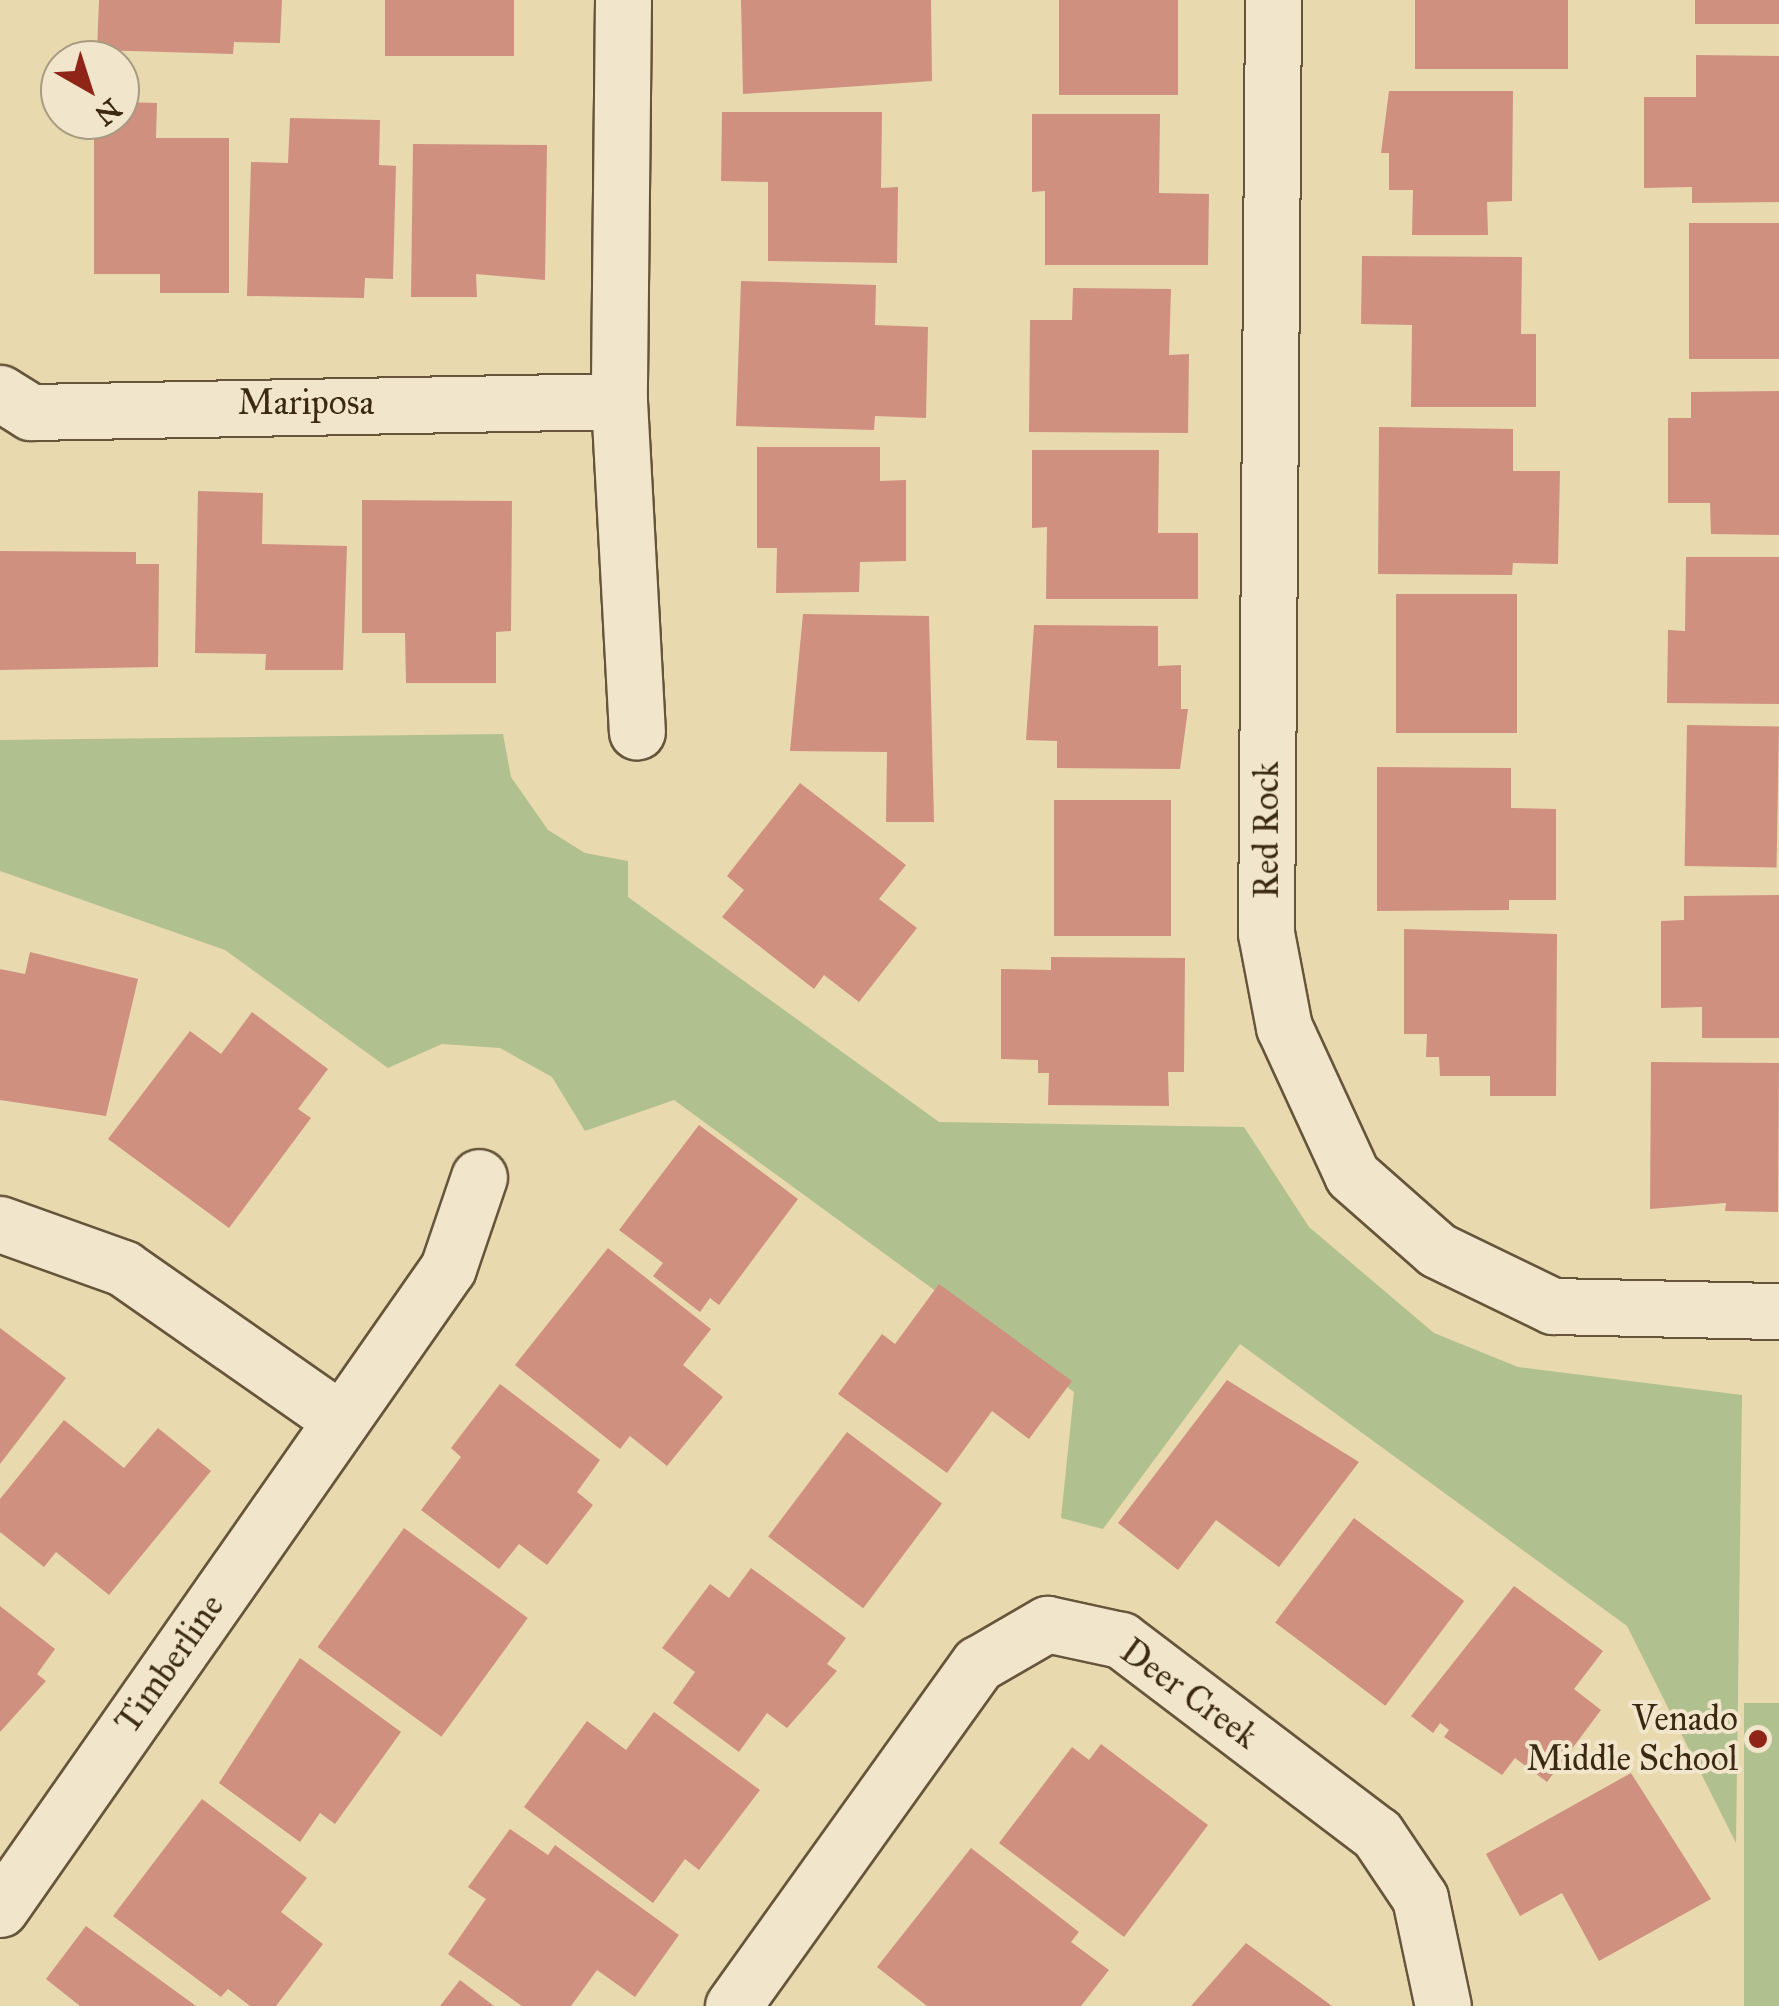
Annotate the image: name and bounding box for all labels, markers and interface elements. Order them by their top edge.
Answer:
north arrow [40,40,140,140]
text: N [88,91,128,133]
street label: Mariposa [238,382,374,424]
street label: Red Rock [1246,761,1288,899]
street label: Timberline [107,1586,233,1742]
street label: Deer Creek [1112,1630,1266,1758]
place label: Venado Middle School [1526,1698,1738,1780]
marker: Venado Middle School [1747,1728,1769,1750]

